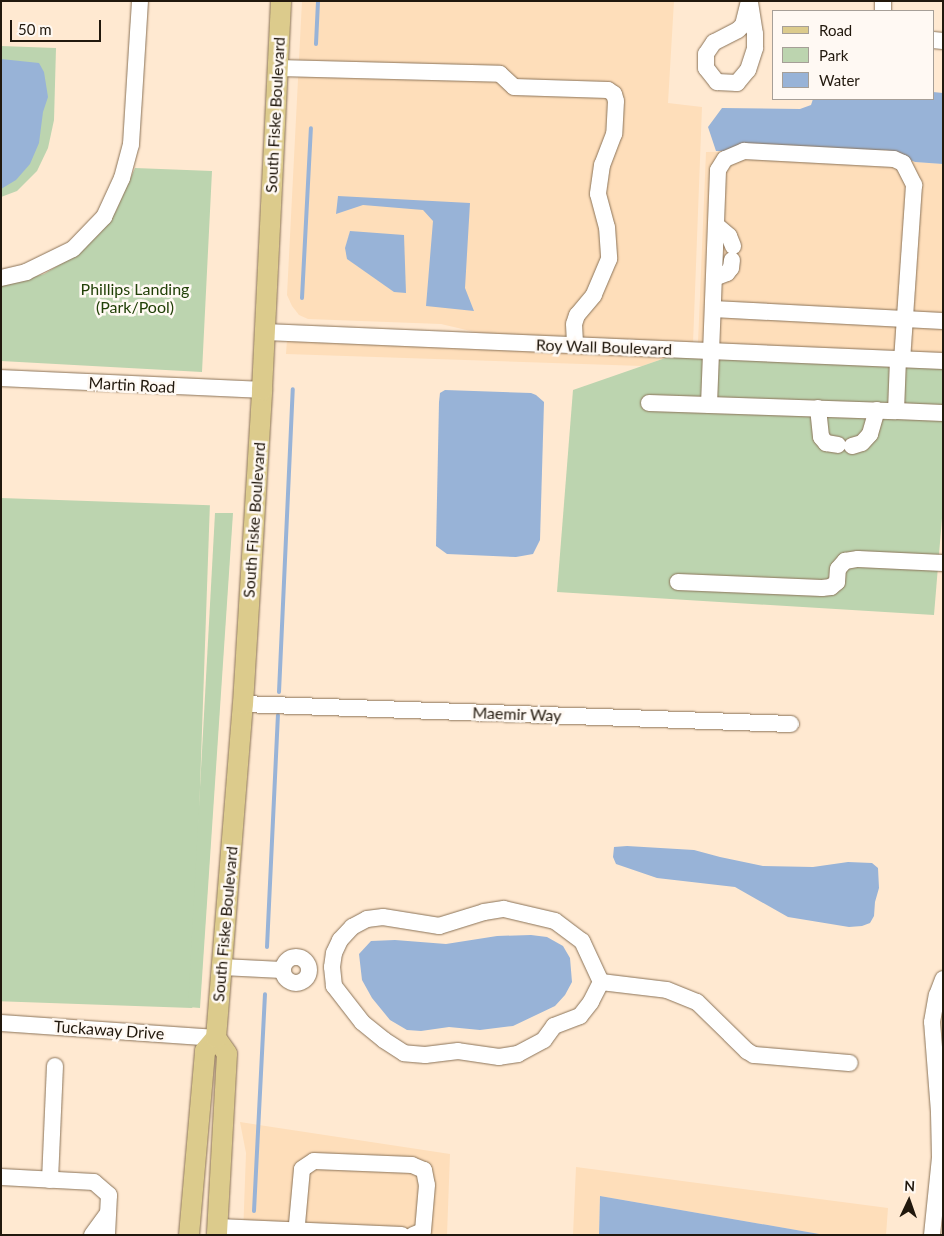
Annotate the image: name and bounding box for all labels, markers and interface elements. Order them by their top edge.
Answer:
scale bar [12,10,104,42]
legend [772,10,934,100]
text: 50 m [18,20,52,38]
text: Road [819,21,852,39]
street label: South Fiske Boulevard [261,37,289,193]
text: Park [819,46,848,64]
text: Water [819,71,860,89]
park label: Phillips Landing (Park/Pool) [81,279,189,317]
street label: Roy Wall Boulevard [535,335,673,359]
street label: Martin Road [88,373,176,397]
street label: South Fiske Boulevard [239,441,269,599]
street label: Maemir Way [472,703,562,725]
street label: South Fiske Boulevard [209,845,241,1003]
street label: Tuckaway Drive [53,1017,165,1043]
north arrow [884,1176,934,1226]
text: N [904,1177,916,1194]

